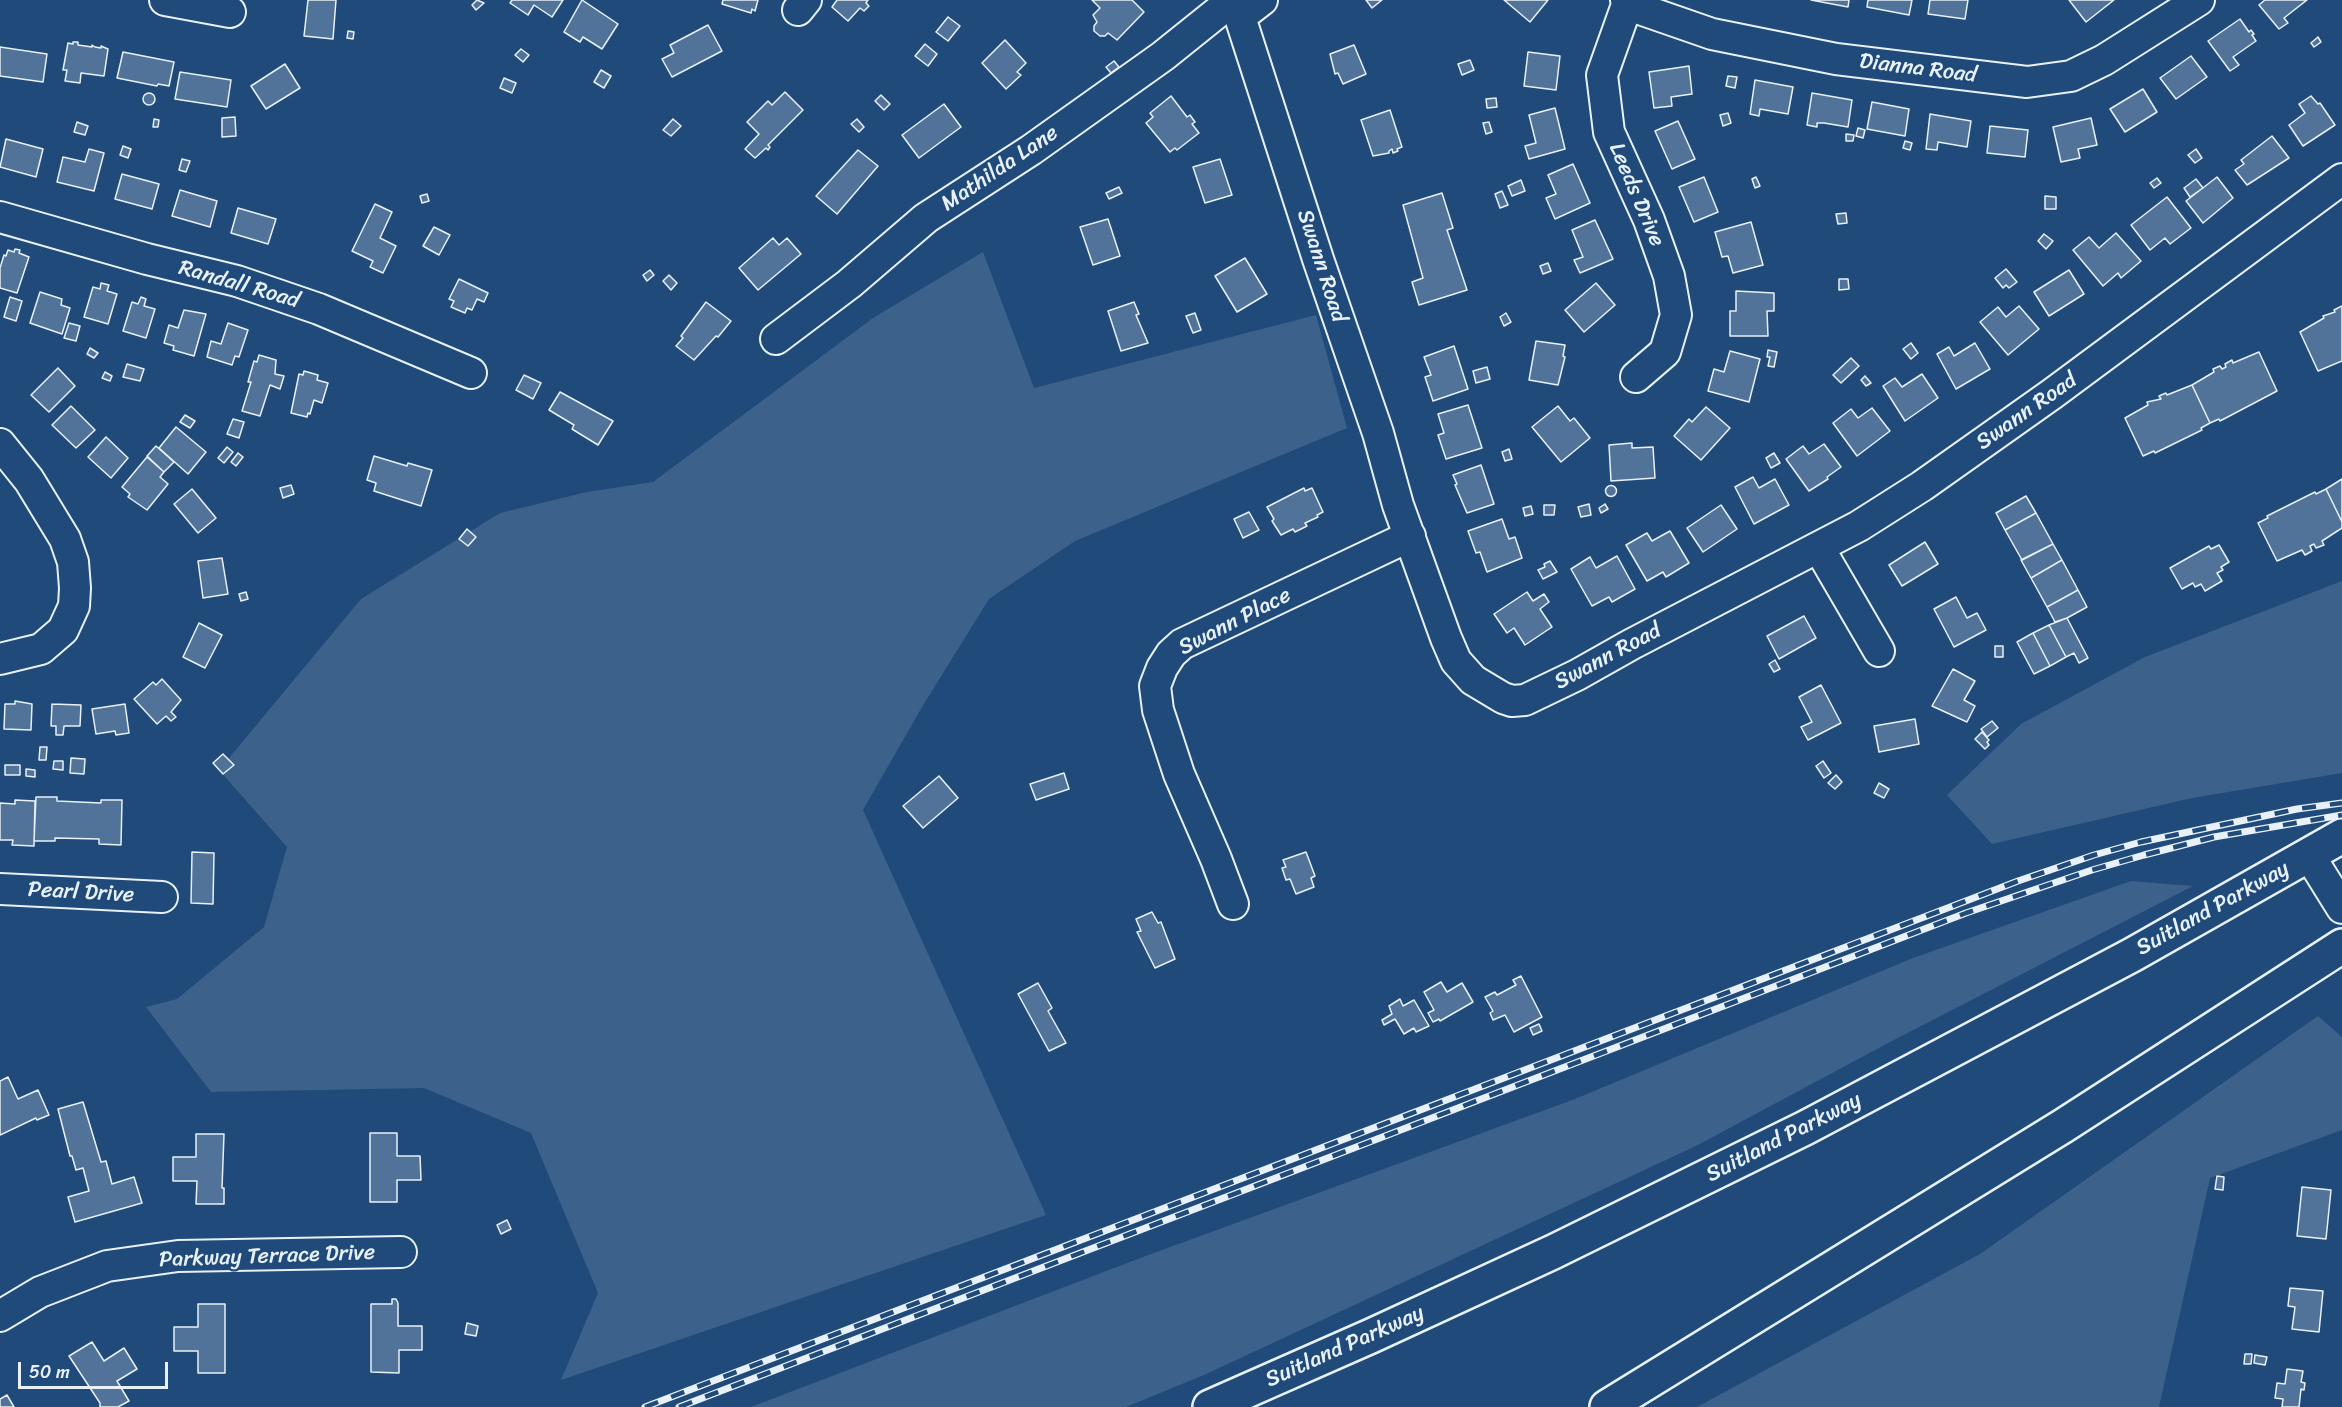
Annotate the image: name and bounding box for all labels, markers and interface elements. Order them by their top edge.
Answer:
street label: Dianna Road [1858,49,1978,89]
street label: Mathilda Lane [937,120,1063,218]
street label: Leeds Drive [1602,139,1670,251]
street label: Swann Road [1290,206,1352,326]
street label: Randall Road [176,255,302,315]
street label: Swann Road [1972,368,2082,456]
street label: Swann Place [1174,582,1296,662]
street label: Swann Road [1550,618,1666,696]
street label: Suitland Parkway [2132,856,2294,962]
street label: Pearl Drive [27,877,135,909]
street label: Suitland Parkway [1702,1088,1866,1188]
street label: Parkway Terrace Drive [158,1240,376,1274]
street label: Suitland Parkway [1262,1300,1428,1394]
scale bar [21,1350,171,1388]
text: 50 m [29,1356,70,1388]

